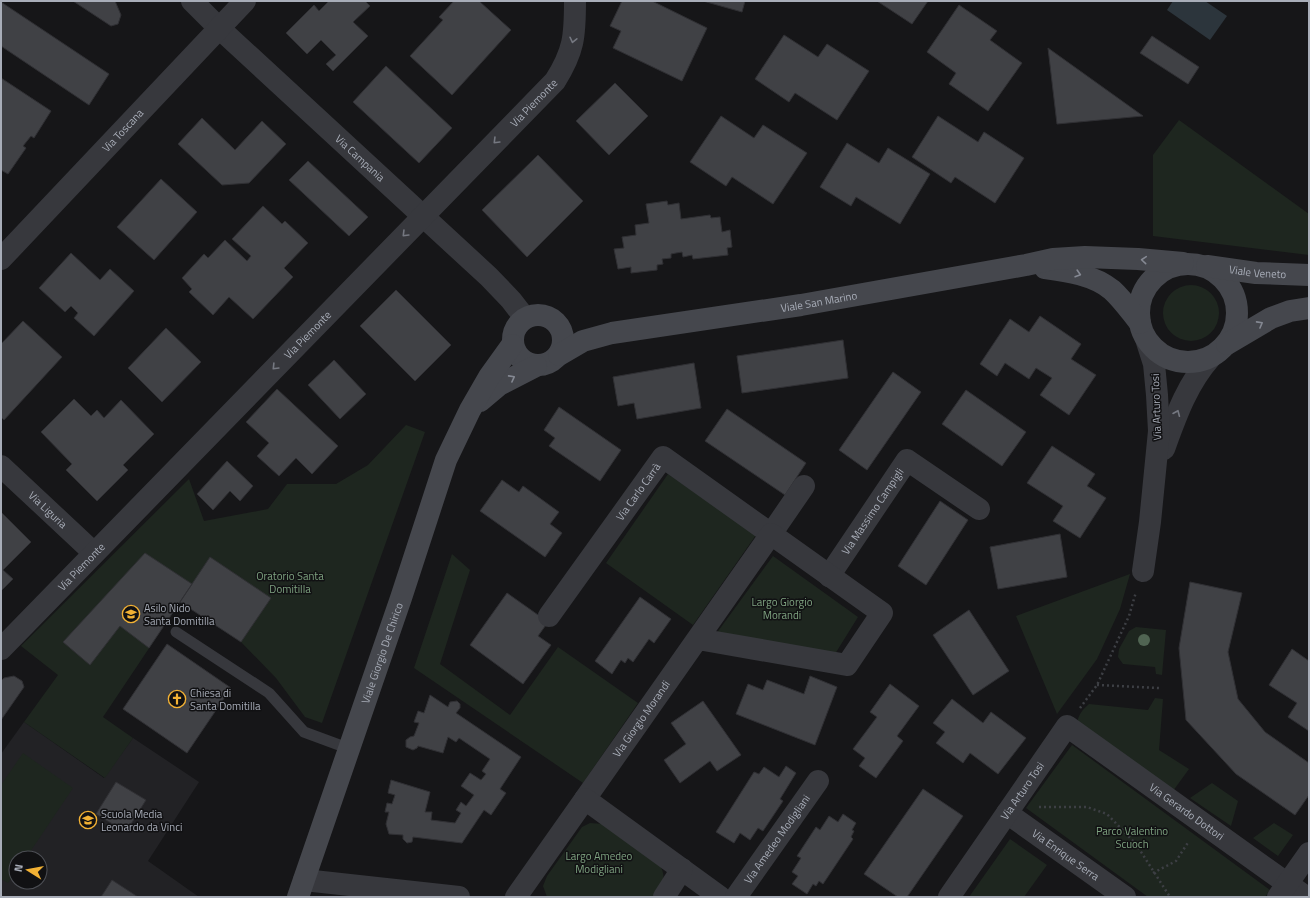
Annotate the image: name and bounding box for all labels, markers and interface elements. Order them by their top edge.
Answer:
one-way arrow [570,37,578,43]
street label: Via Piemonte [507,75,561,130]
street label: Via Toscana [98,105,147,156]
street label: Via Campania [332,131,389,185]
one-way arrow [493,137,501,144]
one-way arrow [402,229,410,237]
one-way arrow [1141,255,1147,264]
street label: Viale Veneto [1228,261,1287,282]
one-way arrow [1074,269,1081,278]
street label: Viale San Marino [779,287,858,316]
street label: Via Piemonte [280,307,335,362]
one-way arrow [1256,322,1264,329]
one-way arrow [272,362,280,370]
street label: Via Arturo Tosi [1147,373,1165,441]
one-way arrow [508,375,515,383]
one-way arrow [1172,410,1180,418]
street label: Via Carlo Carrà [612,459,665,524]
street label: Via Massimo Campigli [838,465,907,558]
street label: Via Liguria [25,488,71,532]
street label: Via Piemonte [54,539,109,594]
park label: Oratorio Santa Domitilla [256,568,324,597]
park label: Largo Giorgio Morandi [752,594,813,623]
place label: Asilo Nido Santa Domitilla [144,600,215,629]
street label: Viale Giorgio De Chirico [357,600,407,706]
school or university icon: Asilo Nido Santa Domitilla [121,604,141,624]
street label: Via Giorgio Morandi [609,677,674,760]
place label: Chiesa di Santa Domitilla [190,685,261,714]
church icon: Chiesa di Santa Domitilla [167,689,187,709]
street label: Via Arturo Tosi [997,759,1048,823]
street label: Via Gerardo Dottori [1146,779,1228,844]
street label: Via Amedeo Modigliani [740,791,814,887]
place label: Scuola Media Leonardo da Vinci [101,806,182,835]
school or university icon: Scuola Media Leonardo da Vinci [78,810,98,830]
park label: Parco Valentino Scuoch [1096,823,1168,852]
street label: Via Enrique Serra [1029,825,1103,885]
park label: Largo Amedeo Modigliani [566,848,633,877]
north arrow [8,850,48,890]
text: N [10,863,27,873]

